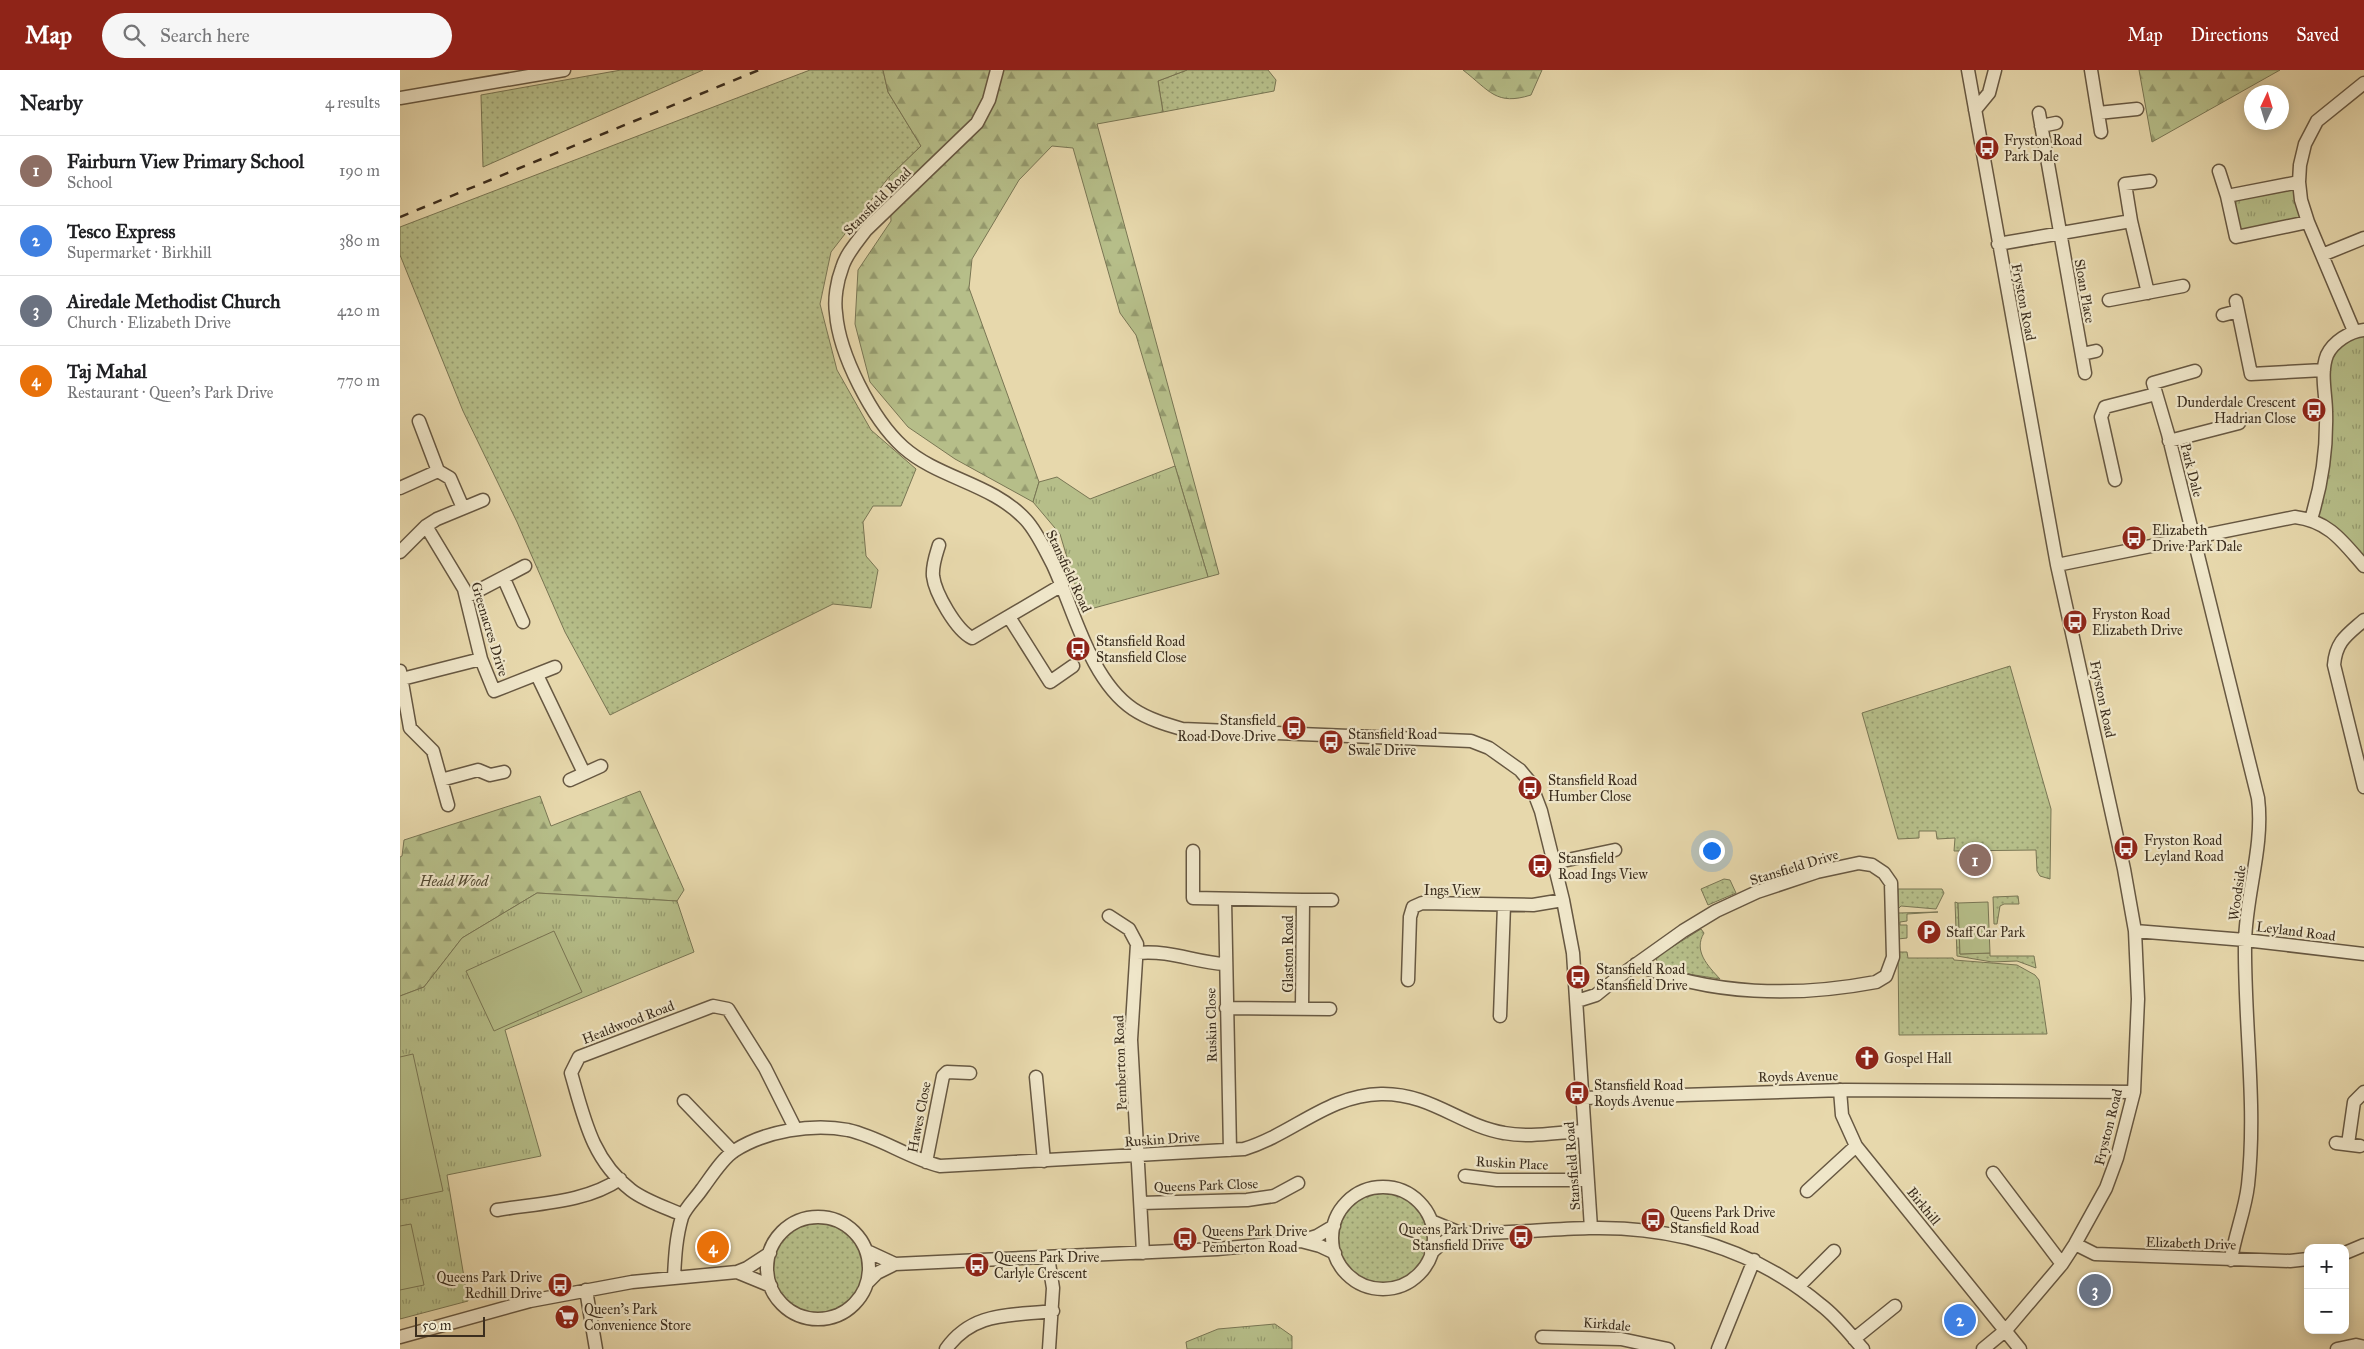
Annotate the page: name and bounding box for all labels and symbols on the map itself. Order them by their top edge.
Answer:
north arrow [2244,85,2289,130]
place label: Fryston Road Park Dale [2004,132,2082,165]
bus stop icon: Fryston Road Park Dale [1974,135,2000,161]
street label: Stansfield Road [840,164,915,239]
street label: Sloan Place [2071,258,2099,325]
street label: Fryston Road [2008,262,2039,342]
place label: Dunderdale Crescent Hadrian Close [2177,394,2296,427]
bus stop icon: Dunderdale Crescent Hadrian Close [2301,397,2327,423]
street label: Park Dale [2177,441,2206,499]
place label: Elizabeth Drive Park Dale [2152,522,2242,555]
bus stop icon: Elizabeth Drive Park Dale [2121,525,2147,551]
street label: Stansfield Road [1042,527,1095,615]
street label: Greenacres Drive [467,580,512,679]
place label: Fryston Road Elizabeth Drive [2092,606,2183,639]
bus stop icon: Fryston Road Elizabeth Drive [2062,609,2088,635]
place label: Stansfield Road Stansfield Close [1096,633,1187,666]
bus stop icon: Stansfield Road Stansfield Close [1065,636,1091,662]
street label: Fryston Road [2086,659,2119,739]
place label: Stansfield Road Dove Drive [1177,712,1276,745]
bus stop icon: Stansfield Road Dove Drive [1281,715,1307,741]
place label: Stansfield Road Swale Drive [1348,726,1437,759]
bus stop icon: Stansfield Road Swale Drive [1318,729,1344,755]
place label: Stansfield Road Humber Close [1548,772,1637,805]
bus stop icon: Stansfield Road Humber Close [1517,775,1543,801]
place label: Fryston Road Leyland Road [2144,832,2224,865]
bus stop icon: Fryston Road Leyland Road [2113,835,2139,861]
your location [1699,838,1725,864]
pin: 1 [1959,841,1991,879]
street label: Stansfield Drive [1748,846,1841,889]
place label: Stansfield Road Ings View [1558,850,1648,883]
bus stop icon: Stansfield Road Ings View [1527,853,1553,879]
street label: Woodside [2225,864,2250,922]
park label: Heald Wood [419,873,490,890]
street label: Ings View [1424,882,1481,899]
street label: Glaston Road [1280,915,1297,993]
street label: Leyland Road [2255,918,2337,945]
parking icon: Staff Car Park [1916,919,1942,945]
place label: Staff Car Park [1946,924,2026,941]
place label: Stansfield Road Stansfield Drive [1596,961,1688,994]
bus stop icon: Stansfield Road Stansfield Drive [1565,964,1591,990]
street label: Ruskin Close [1202,987,1221,1062]
street label: Healdwood Road [580,997,677,1048]
street label: Pemberton Road [1110,1015,1131,1111]
church icon: Gospel Hall [1854,1045,1880,1071]
place label: Gospel Hall [1884,1050,1952,1067]
street label: Royds Avenue [1758,1067,1839,1086]
place label: Stansfield Road Royds Avenue [1594,1077,1683,1110]
street label: Hawes Close [904,1080,935,1154]
bus stop icon: Stansfield Road Royds Avenue [1564,1080,1590,1106]
street label: Fryston Road [2091,1087,2126,1167]
street label: Stansfield Road [1561,1121,1584,1211]
street label: Ruskin Drive [1124,1128,1200,1151]
street label: Ruskin Place [1475,1153,1549,1174]
street label: Queens Park Close [1154,1175,1259,1196]
street label: Birkhill [1903,1184,1944,1229]
place label: Queens Park Drive Stansfield Road [1670,1204,1776,1237]
bus stop icon: Queens Park Drive Stansfield Road [1640,1207,1666,1233]
place label: Queens Park Drive Stansfield Drive [1399,1221,1504,1254]
place label: Queens Park Drive Pemberton Road [1202,1223,1308,1256]
bus stop icon: Queens Park Drive Stansfield Drive [1508,1224,1534,1250]
bus stop icon: Queens Park Drive Pemberton Road [1172,1226,1198,1252]
pin: 4 [697,1228,729,1266]
street label: Elizabeth Drive [2145,1233,2237,1254]
place label: Queens Park Drive Carlyle Crescent [994,1249,1100,1282]
bus stop icon: Queens Park Drive Carlyle Crescent [964,1252,990,1278]
place label: Queens Park Drive Redhill Drive [437,1269,542,1302]
pin: 3 [2079,1271,2111,1309]
bus stop icon: Queens Park Drive Redhill Drive [547,1272,573,1298]
place label: Queen's Park Convenience Store [584,1301,691,1334]
pin: 2 [1944,1301,1976,1339]
supermarket icon: Queen's Park Convenience Store [554,1304,580,1330]
scale bar [415,1314,485,1337]
street label: Kirkdale [1582,1314,1632,1335]

